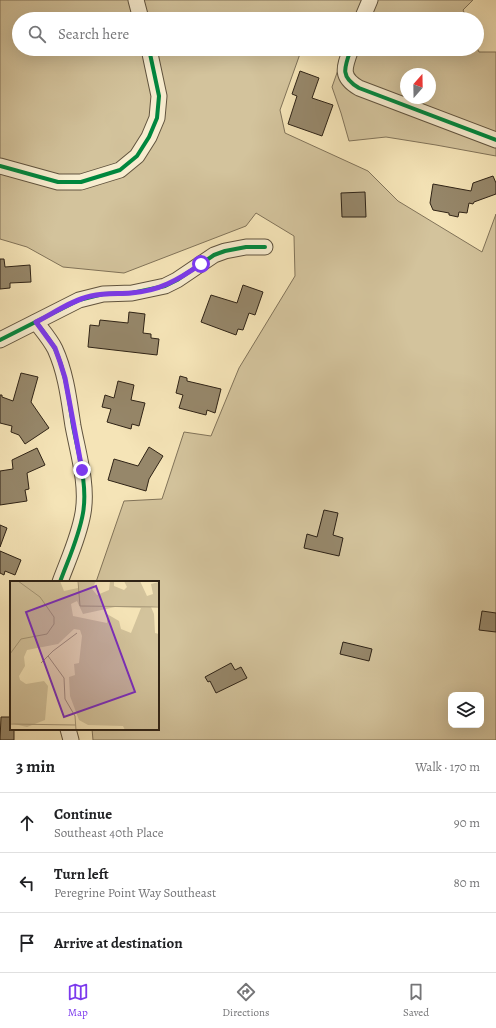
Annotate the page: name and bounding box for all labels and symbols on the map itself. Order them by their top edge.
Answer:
north arrow [400,68,436,104]
route start [192,255,210,273]
route end [73,461,91,479]
inset map [10,581,159,730]

